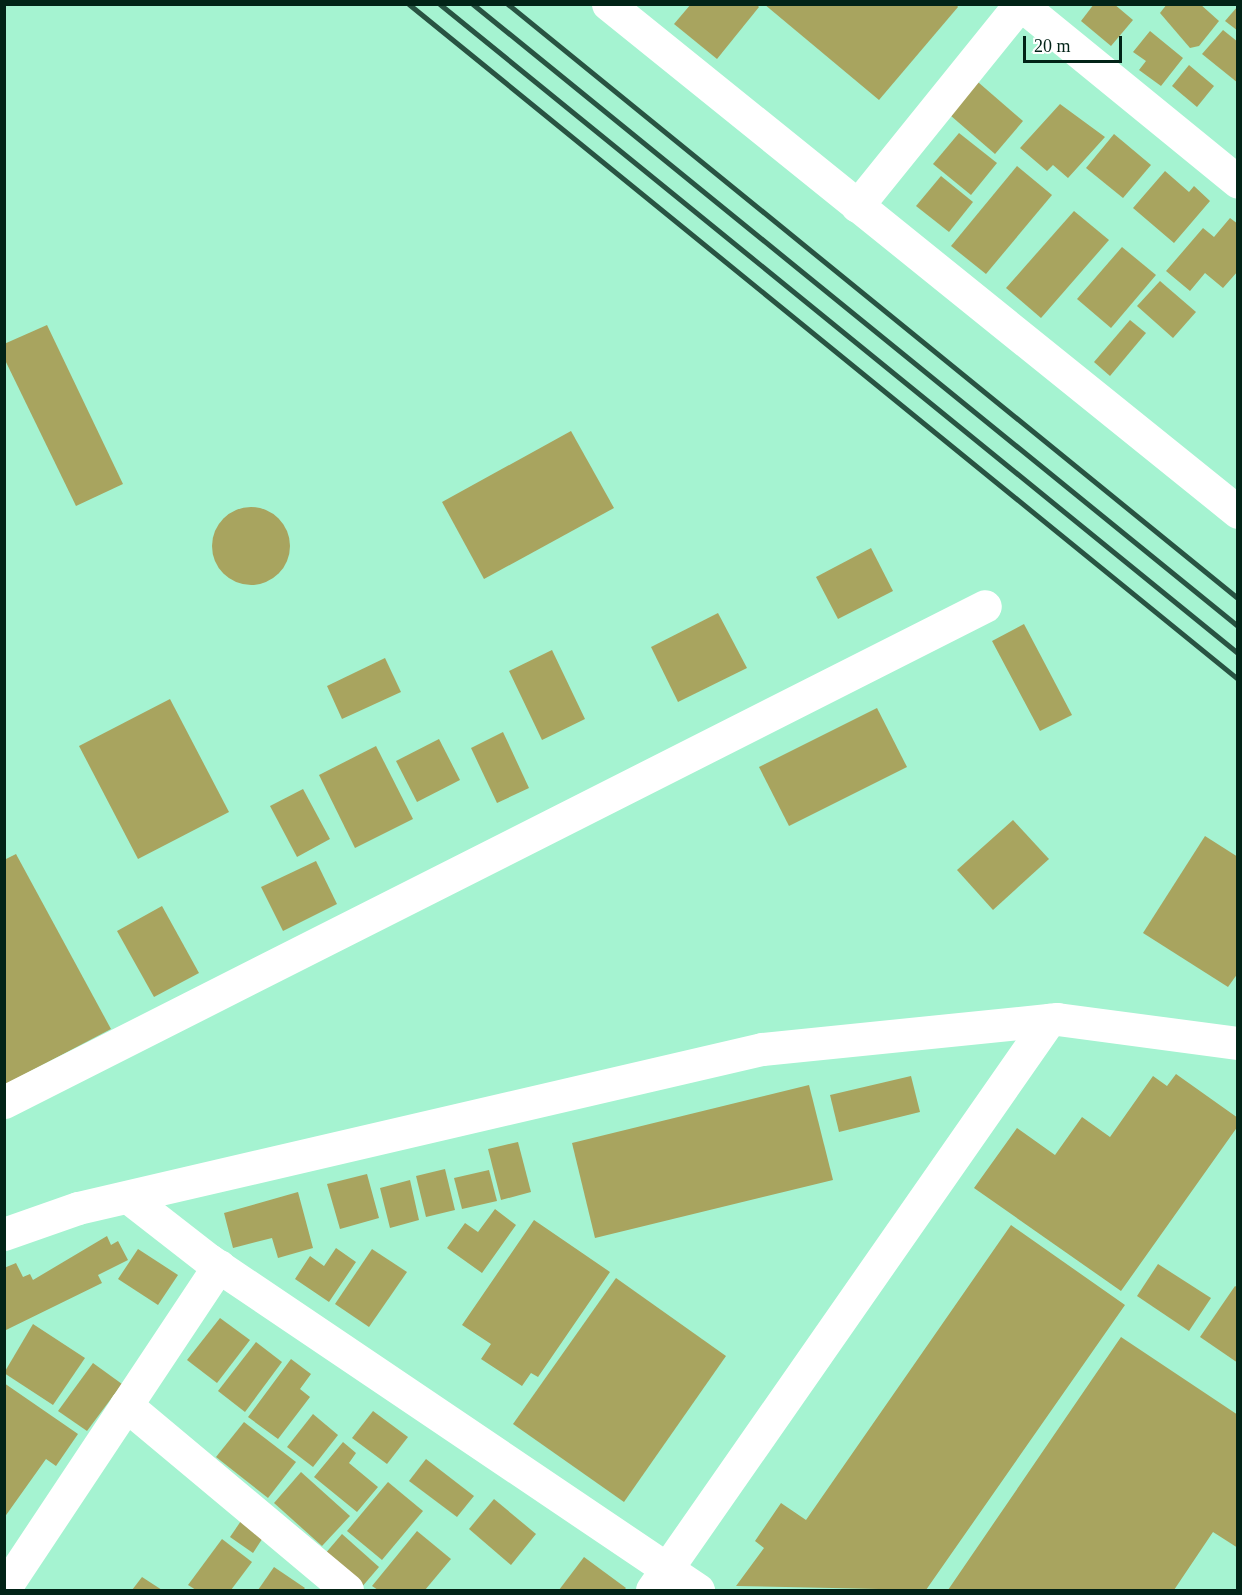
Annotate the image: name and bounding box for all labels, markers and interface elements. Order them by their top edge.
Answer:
scale bar [1026,24,1125,62]
text: 20 m [1034,36,1071,56]

